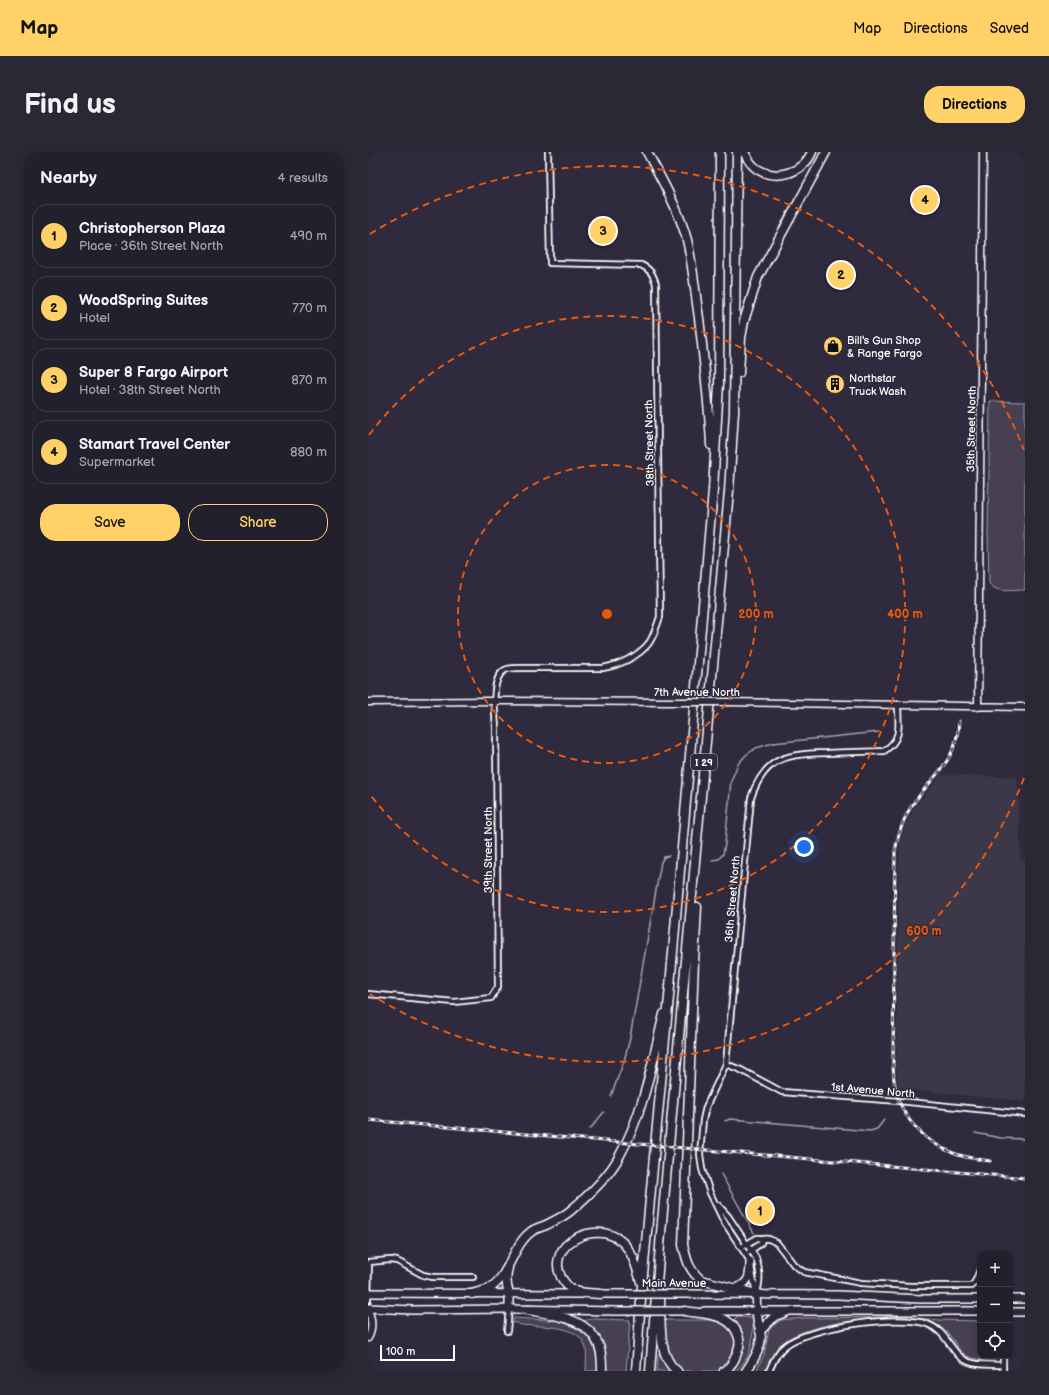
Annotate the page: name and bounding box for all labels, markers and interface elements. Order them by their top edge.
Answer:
text: Map [20,17,58,40]
text: Map [853,20,881,37]
text: Directions [903,20,968,37]
text: Saved [990,20,1029,37]
button: Directions [924,86,1025,123]
text: Find us [24,88,116,121]
text: Nearby [40,168,97,188]
text: 4 results [278,170,328,186]
pin: 4 [912,185,938,215]
pin: 3 [590,216,616,246]
text: Christopherson Plaza [79,219,225,238]
text: 1 [51,228,57,244]
text: 490 m [290,228,327,244]
text: Place · 36th Street North [79,238,223,254]
pin: 2 [828,260,854,290]
text: WoodSpring Suites [79,291,208,310]
text: 2 [50,300,58,316]
text: 770 m [292,300,327,316]
text: Hotel [79,310,110,326]
place label: Bill's Gun Shop & Range Fargo [847,334,922,360]
shop icon: Bill's Gun Shop & Range Fargo [822,335,844,357]
text: Super 8 Fargo Airport [79,363,228,382]
text: 3 [50,372,58,388]
text: 870 m [291,372,327,388]
place label: Northstar Truck Wash [849,372,906,398]
building icon: Northstar Truck Wash [824,373,846,395]
text: Hotel · 38th Street North [79,382,221,398]
street label: 35th Street North [964,386,979,472]
street label: 38th Street North [642,400,657,486]
text: Stamart Travel Center [79,435,230,454]
text: 4 [50,444,58,460]
text: 880 m [290,444,327,460]
text: Supermarket [79,454,155,470]
button: Save [40,504,180,541]
button: Share [188,504,328,541]
centre of rings [600,607,614,621]
text: 200 m [738,607,774,622]
text: 400 m [887,607,923,622]
street label: 7th Avenue North [654,686,740,699]
road number: I 29 [691,754,717,770]
street label: 39th Street North [482,807,495,893]
your location [794,837,814,857]
street label: 36th Street North [722,855,743,943]
text: 600 m [906,924,942,939]
street label: 1st Avenue North [831,1080,915,1101]
pin: 1 [747,1196,773,1226]
map controls [977,1251,1013,1359]
button: + [977,1251,1013,1287]
street label: Main Avenue [642,1277,707,1290]
button: − [977,1287,1013,1323]
button: locate [977,1323,1013,1359]
scale bar [380,1343,455,1362]
text: 100 m [386,1345,415,1358]

